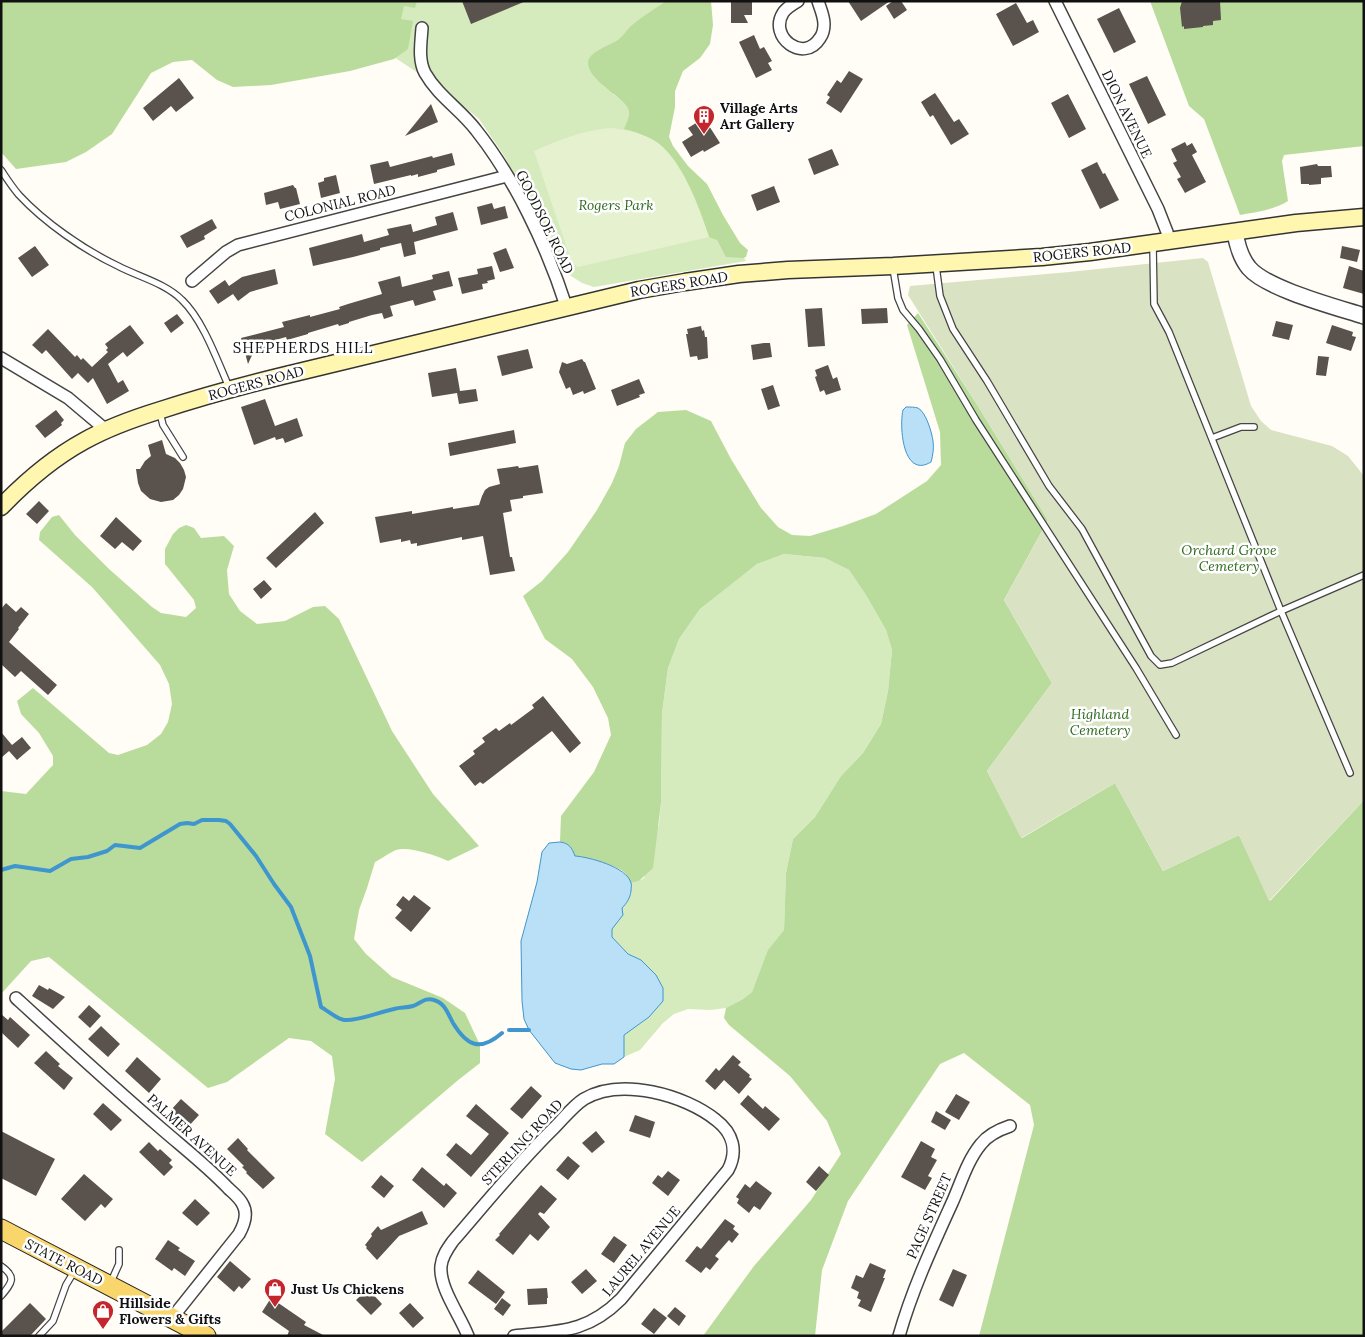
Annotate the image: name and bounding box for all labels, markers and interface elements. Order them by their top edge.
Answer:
street label: DION AVENUE [1098,67,1156,161]
place label: Village Arts Art Gallery [720,99,798,133]
building icon: Village Arts Art Gallery [692,104,716,135]
street label: GOODSOE ROAD [512,167,578,277]
street label: COLONIAL ROAD [282,180,398,226]
park label: Rogers Park [578,196,654,214]
street label: ROGERS ROAD [1032,238,1132,266]
street label: ROGERS ROAD [629,267,729,301]
district label: SHEPHERDS HILL [233,338,373,357]
street label: ROGERS ROAD [206,362,306,404]
park label: Orchard Grove Cemetery [1181,541,1277,575]
park label: Highland Cemetery [1070,705,1130,739]
street label: PALMER AVENUE [143,1090,241,1180]
street label: STERLING ROAD [478,1095,566,1189]
street label: PAGE STREET [902,1170,956,1262]
street label: LAUREL AVENUE [598,1202,684,1300]
street label: STATE ROAD [22,1235,106,1289]
shop icon: Just Us Chickens [263,1277,287,1308]
place label: Just Us Chickens [291,1280,404,1298]
place label: Hillside Flowers & Gifts [119,1294,221,1328]
shop icon: Hillside Flowers & Gifts [91,1299,115,1330]

